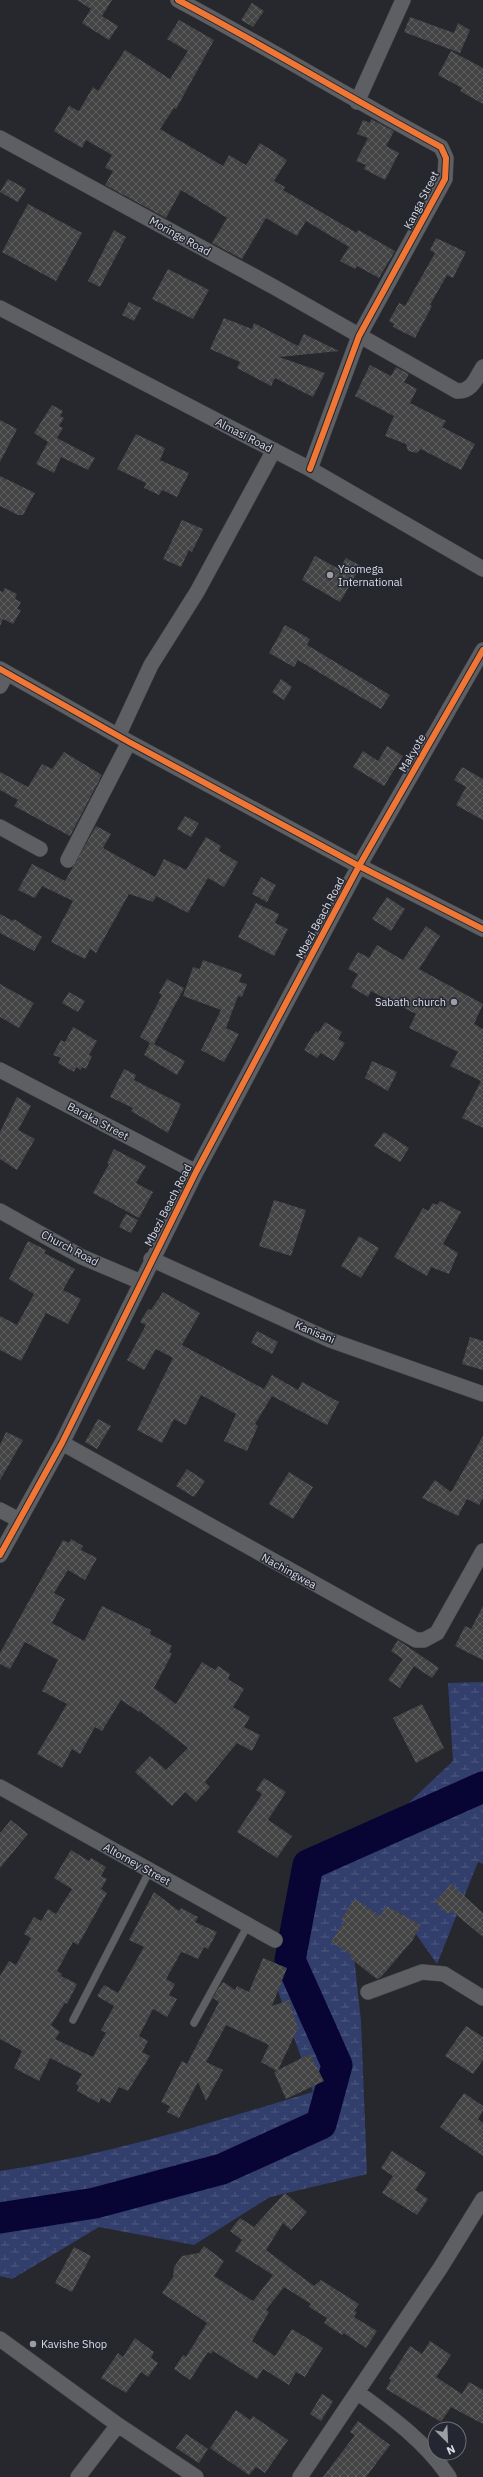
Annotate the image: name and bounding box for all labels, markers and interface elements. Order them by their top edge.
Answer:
street label: Kanga Street [400,168,442,231]
street label: Moringe Road [147,213,213,259]
street label: Almasi Road [213,415,275,455]
place label: Yaomega International [338,562,403,589]
marker: Yaomega International [325,570,335,580]
street label: Makyote [395,731,429,775]
street label: Mbezi Beach Road [293,875,347,961]
place label: Sabath church [375,995,446,1009]
marker: Sabath church [449,997,459,1007]
street label: Baraka Street [65,1099,131,1143]
street label: Mbezi Beach Road [141,1161,195,1249]
street label: Church Road [39,1227,101,1269]
street label: Kanisani [293,1317,337,1347]
street label: Nachingwea [259,1550,319,1592]
street label: Altorney Street [101,1840,173,1888]
place label: Kavishe Shop [41,2337,107,2351]
marker: Kavishe Shop [28,2339,38,2349]
north arrow [427,2421,467,2461]
text: N [445,2442,458,2458]

